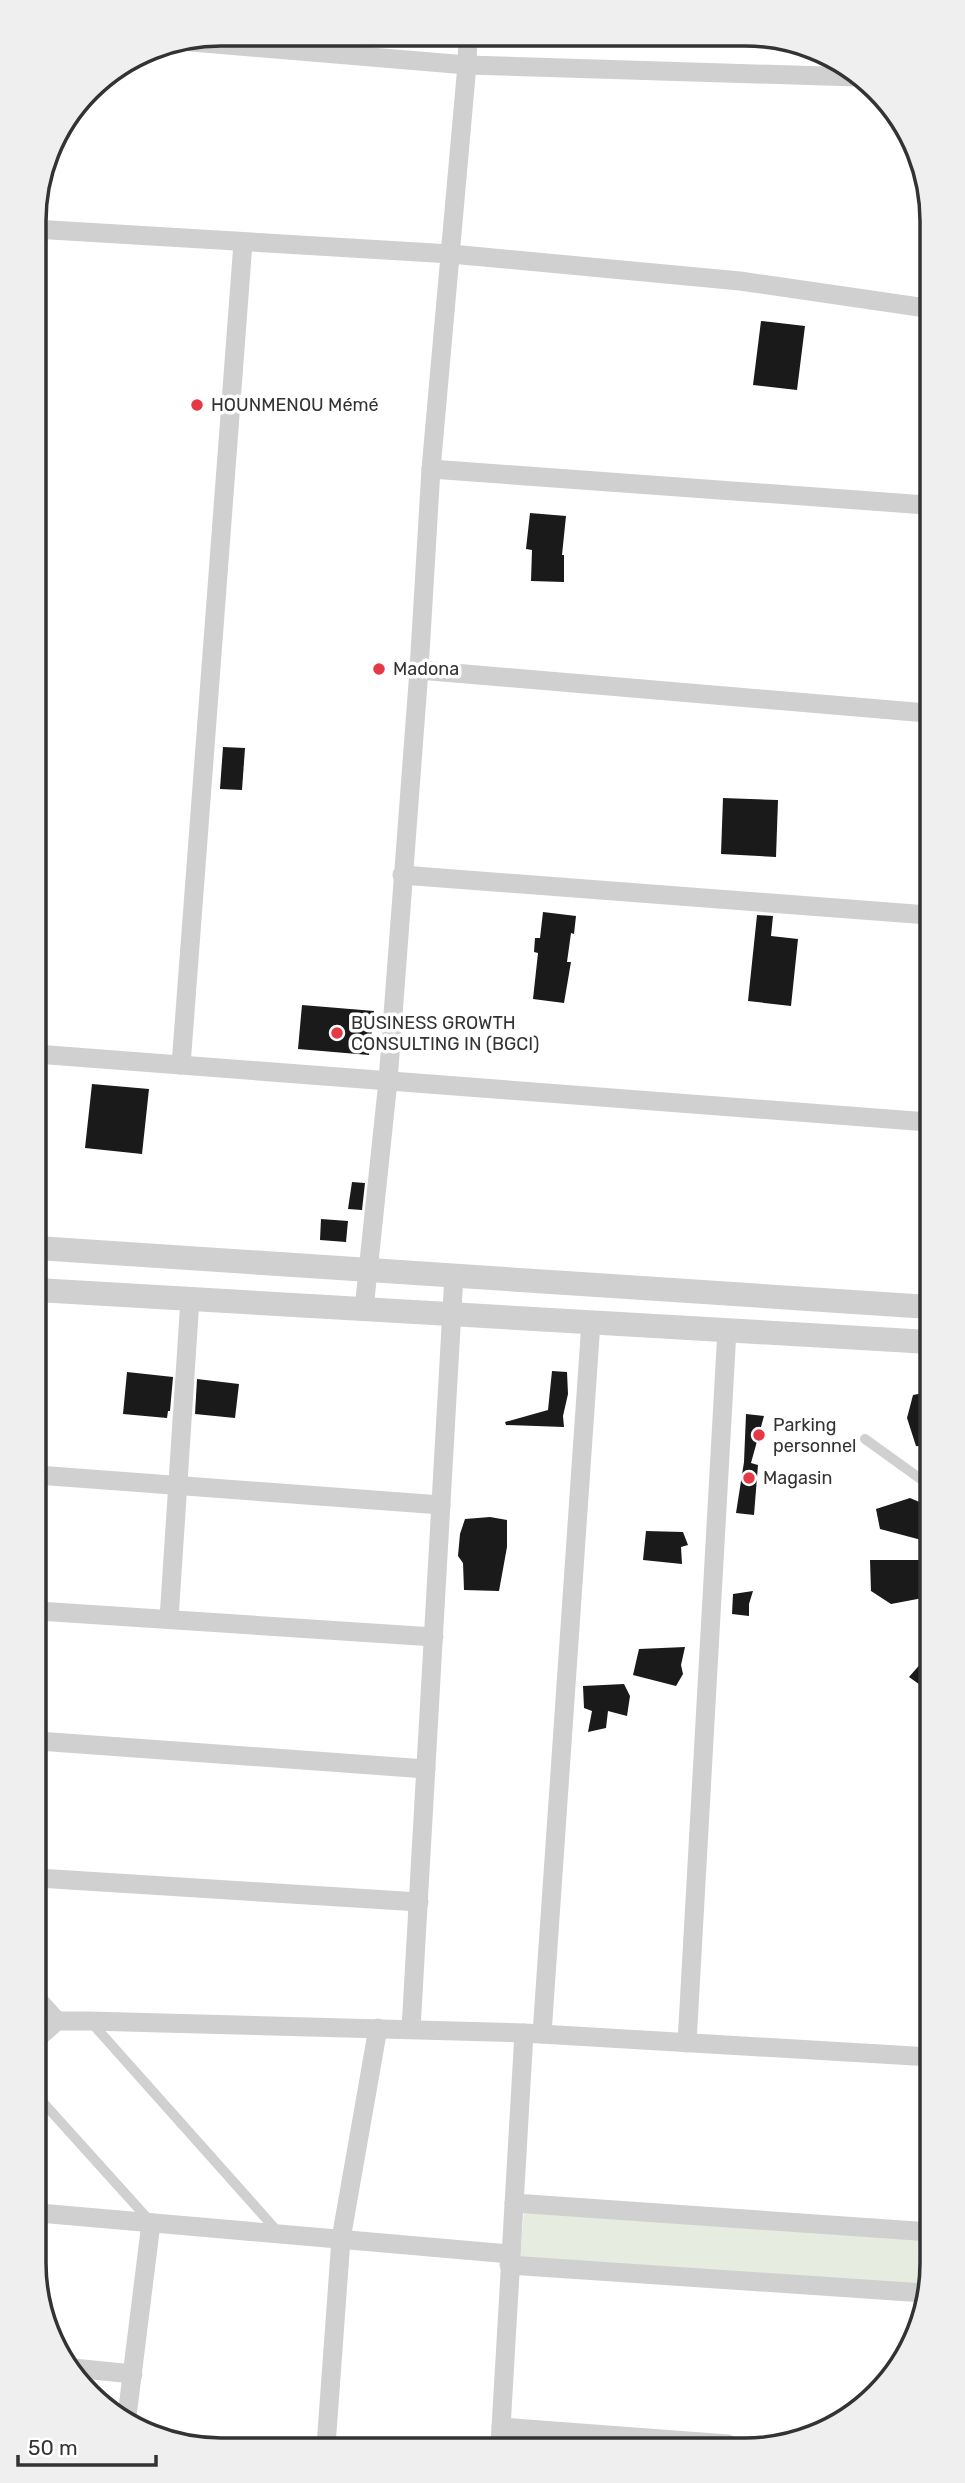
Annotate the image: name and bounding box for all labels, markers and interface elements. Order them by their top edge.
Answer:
place label: HOUNMENOU Mémé [211,394,379,416]
marker: HOUNMENOU Mémé [189,397,205,413]
place label: Madona [393,658,459,680]
marker: Madona [371,661,387,677]
place label: BUSINESS GROWTH CONSULTING IN (BGCI) [351,1012,539,1055]
marker: BUSINESS GROWTH CONSULTING IN (BGCI) [329,1025,345,1041]
place label: Parking personnel [773,1414,856,1457]
marker: Parking personnel [751,1427,767,1443]
place label: Magasin [763,1467,832,1489]
marker: Magasin [741,1470,757,1486]
scale bar [18,2424,156,2468]
text: 50 m [28,2435,78,2460]

